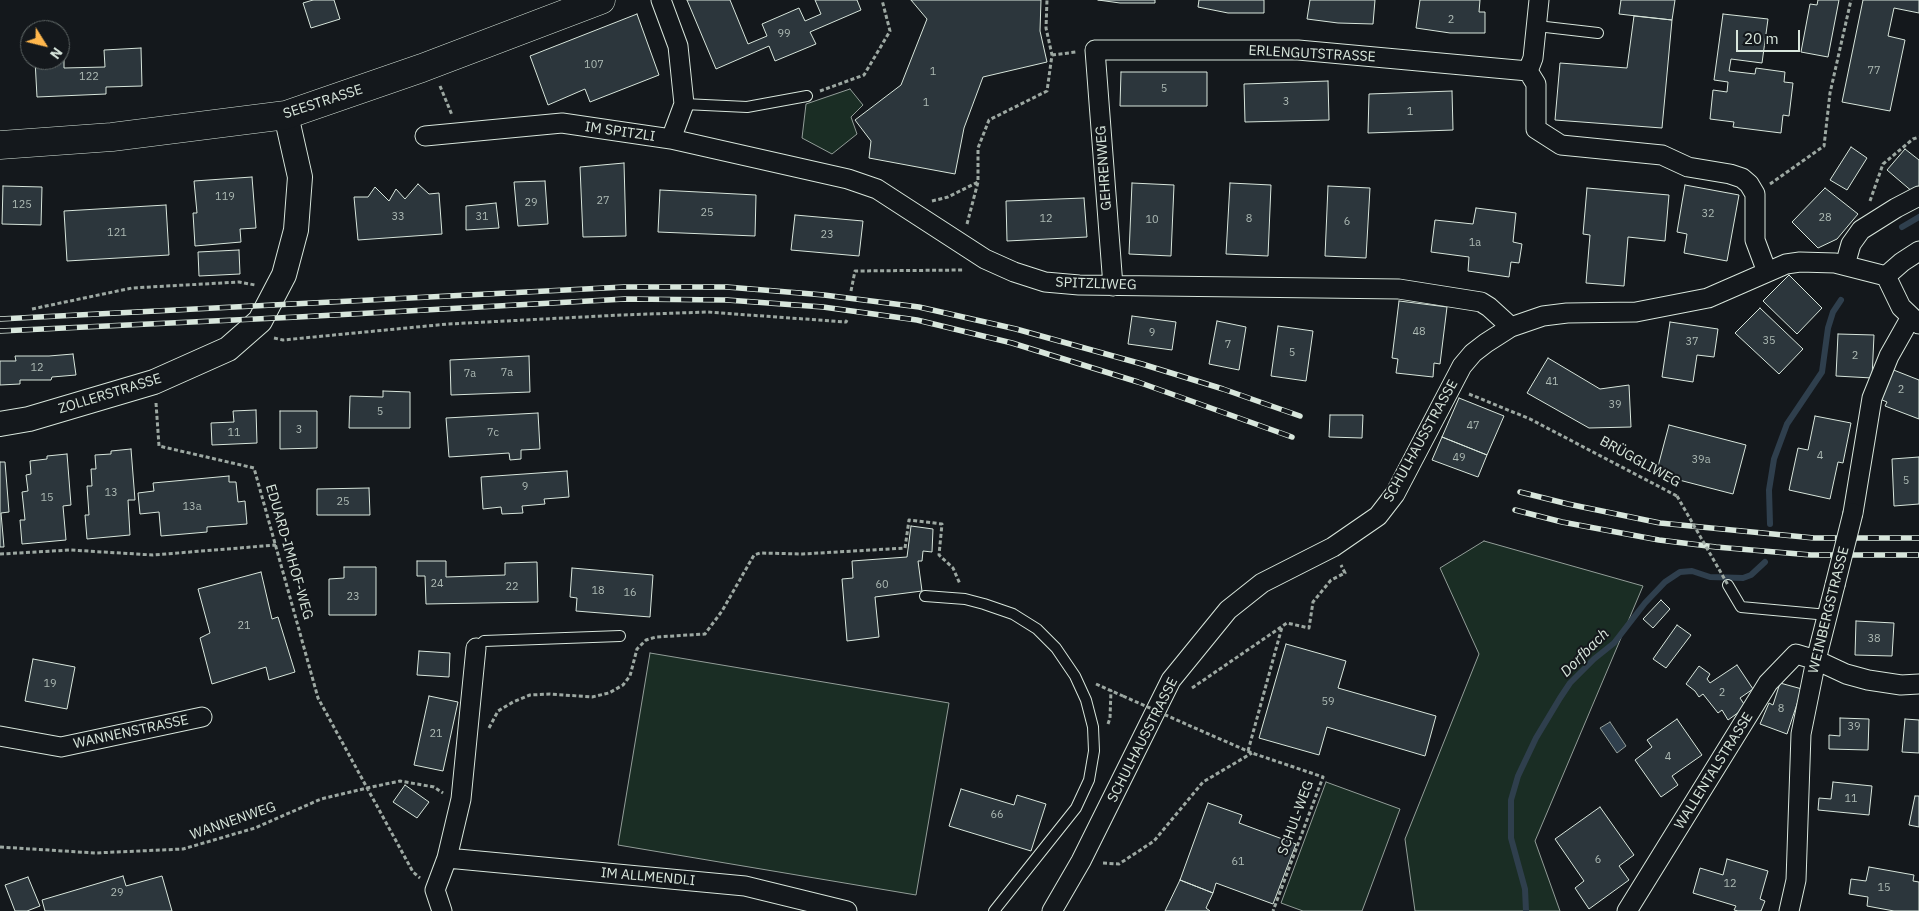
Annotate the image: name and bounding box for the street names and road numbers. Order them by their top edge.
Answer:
street label: ERLENGUTSTRASSE [1248,42,1376,66]
street label: SEESTRASSE [281,81,365,123]
street label: IM SPITZLI [584,119,656,145]
street label: GEHRENWEG [1093,125,1115,211]
street label: SPITZLIWEG [1055,274,1137,294]
street label: ZOLLERSTRASSE [56,370,164,418]
street label: SCHULHAUSSTRASSE [1380,377,1462,505]
street label: BRÜGGLIWEG [1597,433,1683,491]
street label: EDUARD-IMHOF-WEG [262,482,316,622]
street label: WEINBERGSTRASSE [1805,545,1853,675]
street label: SCHULHAUSSTRASSE [1104,675,1182,805]
street label: WALLENTALSTRASSE [1671,709,1757,833]
street label: WANNENSTRASSE [72,712,190,752]
street label: SCHUL-WEG [1275,778,1317,858]
street label: WANNENWEG [188,798,278,844]
street label: IM ALLMENDLI [600,865,696,889]

